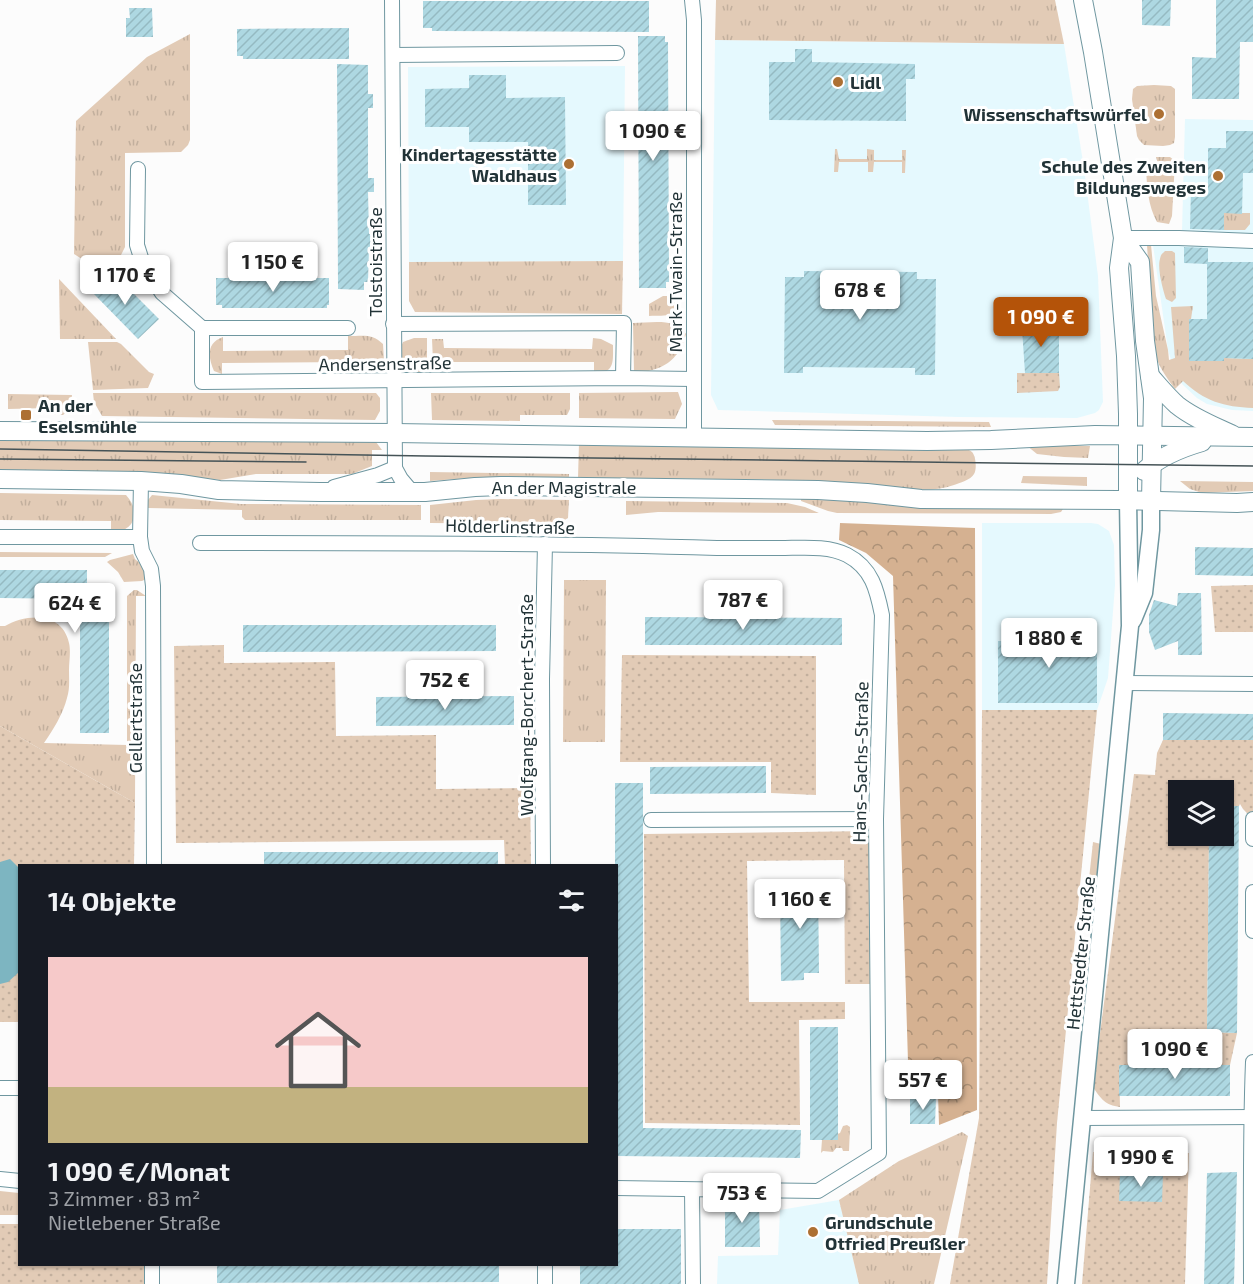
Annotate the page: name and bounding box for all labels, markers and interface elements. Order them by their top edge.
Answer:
place label: Lidl [850,71,881,93]
marker: Lidl [831,75,845,89]
place label: Wissenschaftswürfel [963,103,1147,125]
marker: Wissenschaftswürfel [1152,107,1166,121]
pin: 1 090 € [598,111,708,162]
text: 1 090 € [619,118,687,142]
place label: Kindertagesstätte Waldhaus [401,143,557,186]
place label: Schule des Zweiten Bildungsweges [1041,155,1206,198]
marker: Kindertagesstätte Waldhaus [562,157,576,171]
marker: Schule des Zweiten Bildungsweges [1211,169,1225,183]
street label: Mark-Twain-Straße [664,191,686,353]
street label: Tolstoistraße [364,207,386,317]
pin: 1 150 € [218,242,328,293]
text: 1 150 € [242,249,304,273]
pin: 1 170 € [70,255,180,306]
text: 1 170 € [94,262,156,286]
pin: 678 € [818,270,902,321]
text: 678 € [834,277,886,301]
pin: 1 090 € [986,297,1096,348]
text: 1 090 € [1007,304,1075,328]
street label: Andersenstraße [318,351,452,375]
place label: An der Eselsmühle [38,394,137,437]
marker: An der Eselsmühle [19,408,33,422]
street label: An der Magistrale [492,476,636,498]
street label: Hölderlinstraße [445,514,575,538]
pin: 787 € [701,580,785,631]
pin: 624 € [33,583,117,634]
text: 787 € [718,587,768,611]
text: 624 € [48,590,102,614]
street label: Wolfgang-Borchert-Straße [515,594,537,816]
pin: 1 880 € [994,618,1104,669]
text: 1 880 € [1015,625,1083,649]
pin: 752 € [403,660,487,711]
street label: Gellertstraße [124,663,146,773]
text: 752 € [420,667,470,691]
street label: Hans-Sachs-Straße [848,681,872,843]
map controls [1168,780,1234,846]
button: layers [1168,780,1234,846]
street label: Hettstedter Straße [1061,875,1099,1031]
pin: 1 160 € [745,879,855,930]
icon: filters [555,884,588,917]
text: 14 Objekte [48,885,176,916]
text: 1 160 € [768,886,832,910]
icon: home [264,996,372,1104]
pin: 1 090 € [1120,1029,1230,1080]
text: 1 090 € [1141,1036,1209,1060]
pin: 557 € [881,1060,965,1111]
text: 557 € [898,1067,948,1091]
pin: 1 990 € [1086,1137,1196,1188]
text: 1 990 € [1108,1144,1174,1168]
text: 1 090 €/Monat [48,1155,230,1186]
pin: 753 € [700,1173,784,1224]
text: 753 € [717,1180,767,1204]
text: 3 Zimmer · 83 m² [48,1186,200,1210]
text: Nietlebener Straße [48,1210,221,1234]
place label: Grundschule Otfried Preußler [825,1211,966,1254]
marker: Grundschule Otfried Preußler [806,1225,820,1239]

